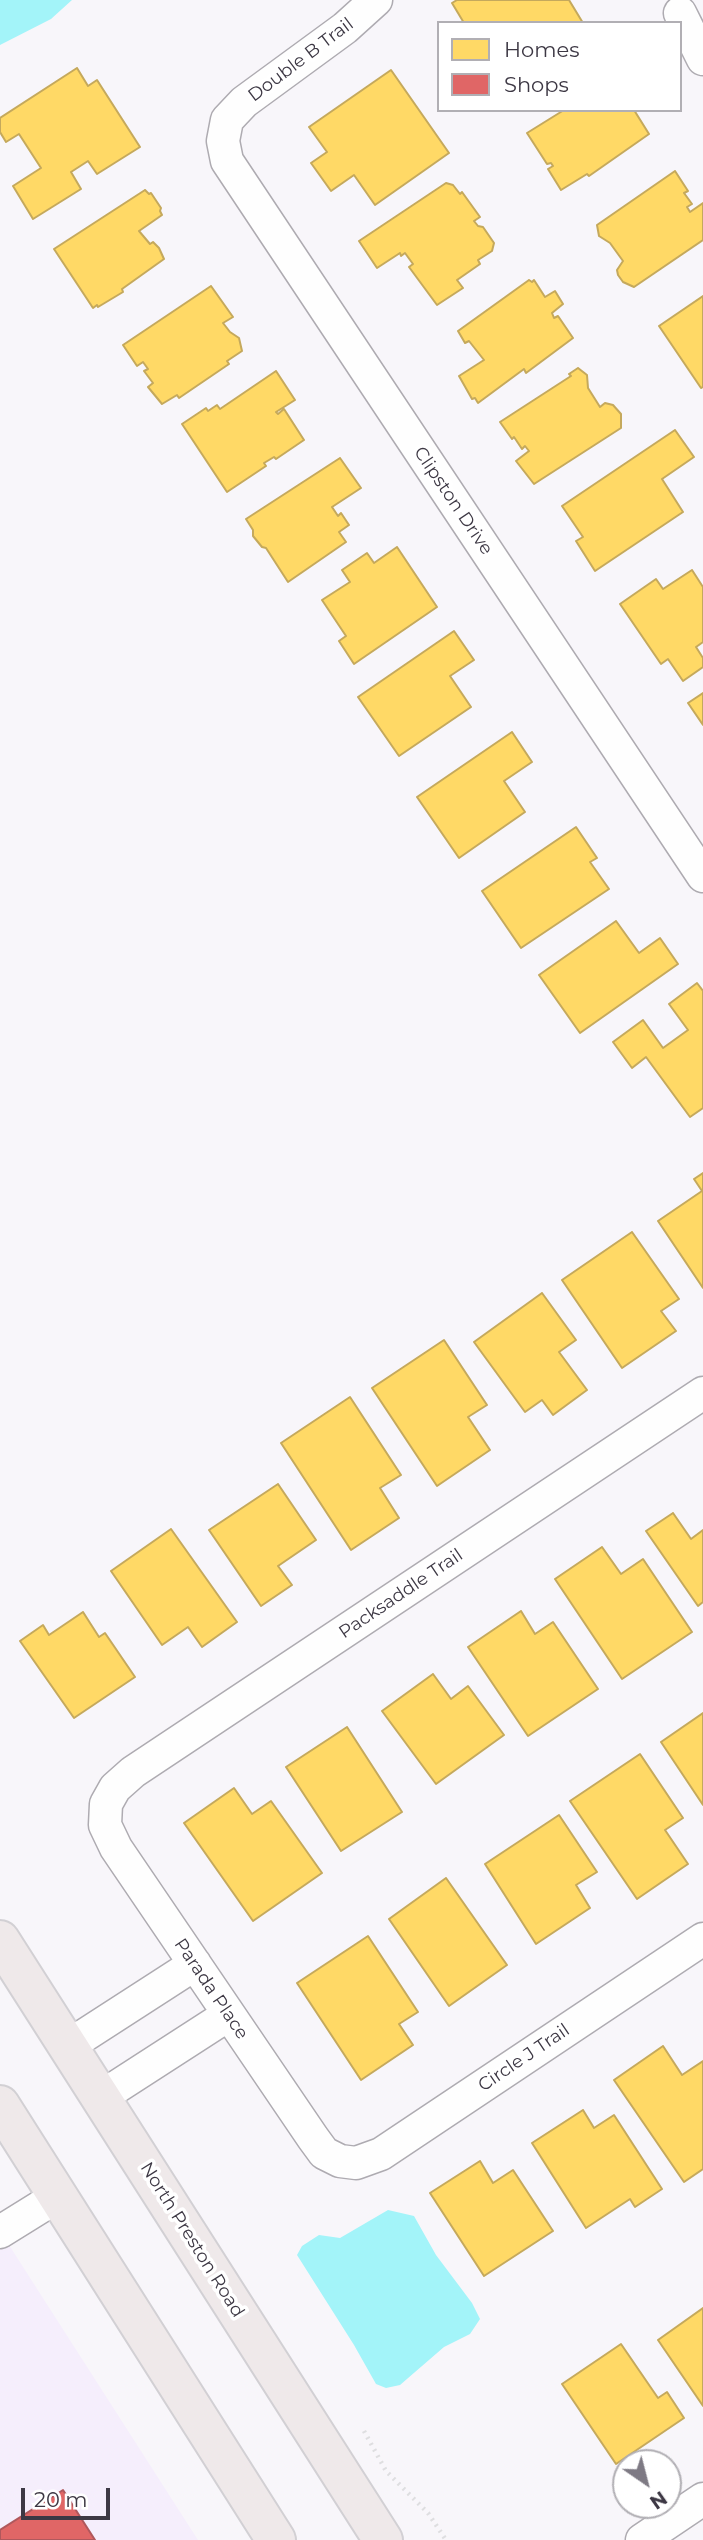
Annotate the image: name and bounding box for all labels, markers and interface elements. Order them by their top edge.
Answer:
street label: Double B Trail [244,13,358,107]
legend [437,21,682,112]
text: Homes [504,37,579,62]
text: Shops [504,72,569,97]
street label: Clipston Drive [409,443,497,559]
street label: Packsaddle Trail [335,1545,467,1643]
street label: Parada Place [169,1934,253,2044]
street label: Circle J Trail [474,2020,574,2096]
street label: North Preston Road [135,2158,249,2322]
north arrow [612,2449,682,2519]
scale bar [24,2474,114,2518]
text: N [645,2486,671,2514]
text: 20 m [34,2487,88,2512]

